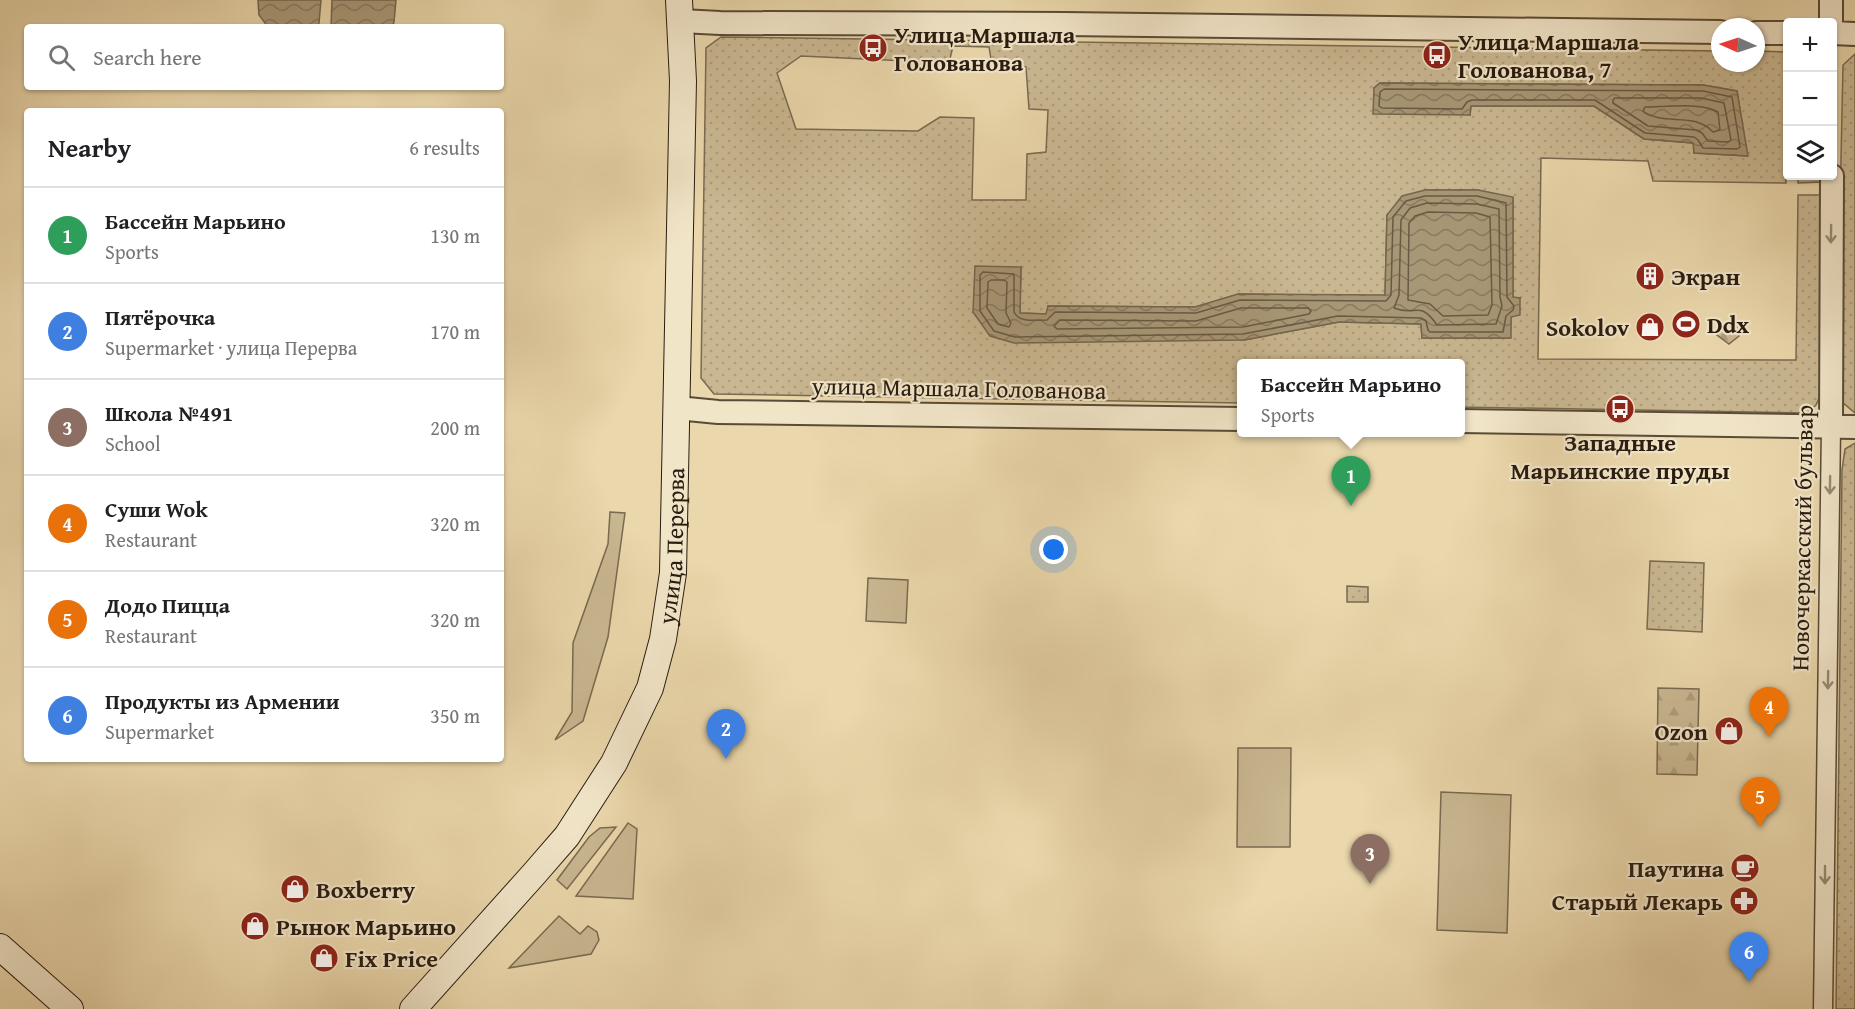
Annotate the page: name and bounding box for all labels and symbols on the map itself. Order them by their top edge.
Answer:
place label: Улица Маршала Голованова [894,17,1076,80]
north arrow [1711,18,1765,72]
place label: Улица Маршала Голованова, 7 [1458,24,1640,87]
bus stop icon: Улица Маршала Голованова [857,32,889,64]
bus stop icon: Улица Маршала Голованова, 7 [1421,39,1453,71]
one-way arrow [1825,223,1837,243]
place label: Экран [1671,259,1740,294]
building icon: Экран [1634,260,1666,292]
place label: Ddx [1707,307,1749,342]
sports icon: Ddx [1670,308,1702,340]
place label: Sokolov [1546,310,1630,345]
shop icon: Sokolov [1634,311,1666,343]
street label: улица Маршала Голованова [810,368,1107,408]
bus stop icon: Западные Марьинские пруды [1604,393,1636,425]
street label: Новочеркасский бульвар [1782,405,1822,671]
place label: Западные Марьинские пруды [1510,425,1730,488]
pin: 1 [1332,456,1370,506]
street label: улица Перерва [648,467,693,628]
one-way arrow [1825,475,1836,495]
your location [1039,535,1068,564]
one-way arrow [1822,670,1833,690]
pin: 4 [1750,688,1788,737]
pin: 2 [706,710,746,759]
place label: Ozon [1655,714,1708,749]
shop icon: Ozon [1713,715,1745,747]
pin: 5 [1740,778,1780,827]
pin: 3 [1350,834,1390,884]
place label: Паутина [1628,851,1725,886]
cafe icon: Паутина [1729,852,1761,884]
one-way arrow [1819,865,1830,885]
place label: Boxberry [316,872,416,907]
shop icon: Boxberry [279,873,311,905]
place label: Старый Лекарь [1552,884,1723,919]
pharmacy icon: Старый Лекарь [1728,885,1760,917]
place label: Рынок Марьино [276,909,456,944]
shop icon: Рынок Марьино [239,910,271,942]
pin: 6 [1730,932,1768,982]
place label: Fix Price [345,941,438,976]
shop icon: Fix Price [308,942,340,974]

